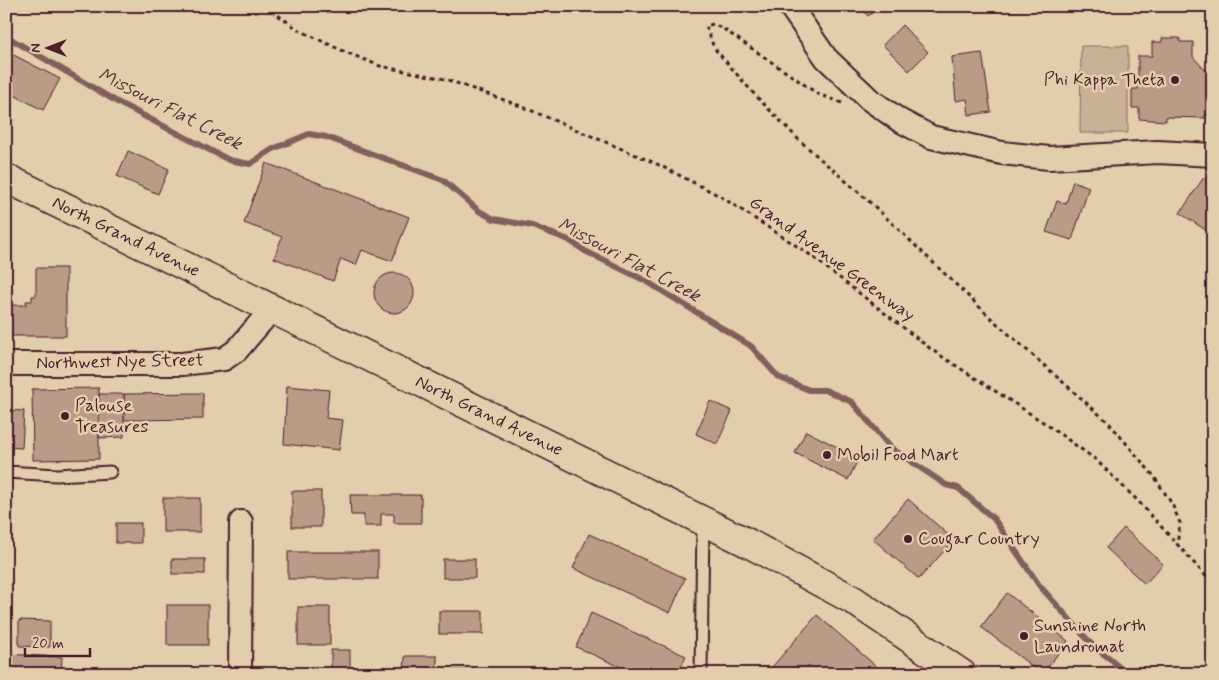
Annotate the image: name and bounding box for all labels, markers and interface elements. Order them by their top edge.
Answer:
north arrow [22,22,72,72]
text: N [27,43,45,53]
water label: Missouri Flat Creek [94,62,247,157]
place label: Phi Kappa Theta [1044,68,1165,92]
marker: Phi Kappa Theta [1169,74,1181,86]
street label: North Grand Avenue [48,191,204,283]
street label: Grand Avenue Greenway [744,191,920,327]
water label: Missouri Flat Creek [553,212,706,309]
street label: Northwest Nye Street [36,349,204,375]
street label: North Grand Avenue [411,370,567,462]
place label: Palouse Treasures [75,394,149,439]
marker: Palouse Treasures [59,410,71,422]
place label: Mobil Food Mart [837,443,959,467]
marker: Mobil Food Mart [821,449,833,461]
place label: Cougar Country [918,527,1040,553]
marker: Cougar Country [902,533,914,545]
place label: Sunshine North Laundromat [1034,614,1146,659]
scale bar [25,625,90,657]
marker: Sunshine North Laundromat [1018,630,1030,642]
text: 20 m [32,634,64,654]

